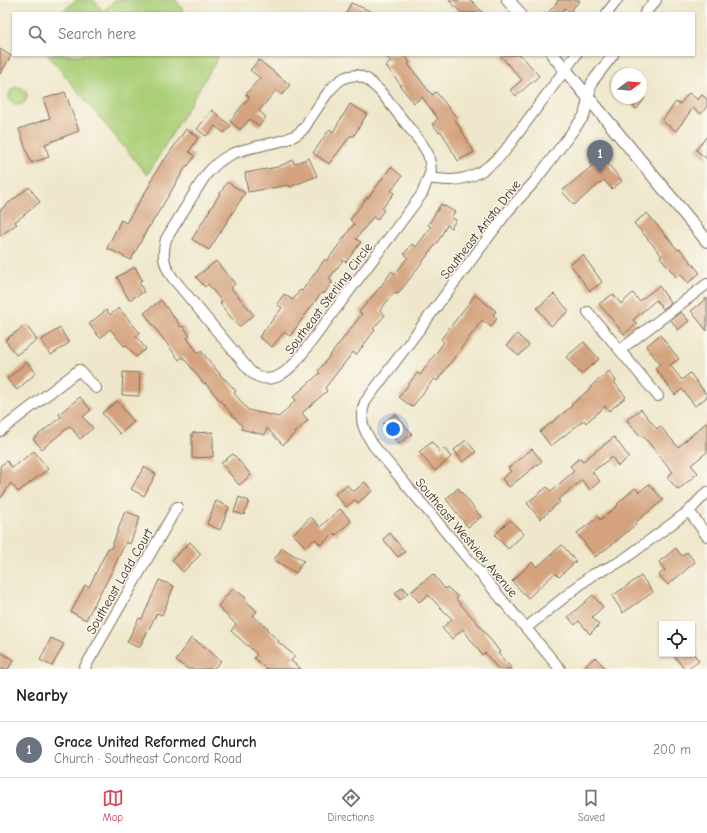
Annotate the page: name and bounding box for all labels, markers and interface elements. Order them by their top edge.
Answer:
search box [12,12,695,56]
icon: search [26,23,48,45]
text: Search here [58,25,136,43]
north arrow [611,68,647,104]
pin: 1 [587,140,613,173]
street label: Southeast Arista Drive [437,176,524,282]
street label: Southeast Sterling Circle [282,239,376,357]
your location [383,419,403,439]
street label: Southeast Westview Avenue [412,475,521,600]
street label: Southeast Ladd Court [83,525,156,637]
map controls [659,621,695,657]
button: locate [659,621,695,657]
text: Nearby [16,686,67,705]
text: Grace United Reformed Church [54,733,257,751]
text: 1 [26,742,32,757]
text: 200 m [653,742,691,757]
text: Church · Southeast Concord Road [54,751,242,766]
tab: Map [102,787,124,824]
tab: Directions [328,787,374,824]
tab: Saved [578,787,605,824]

